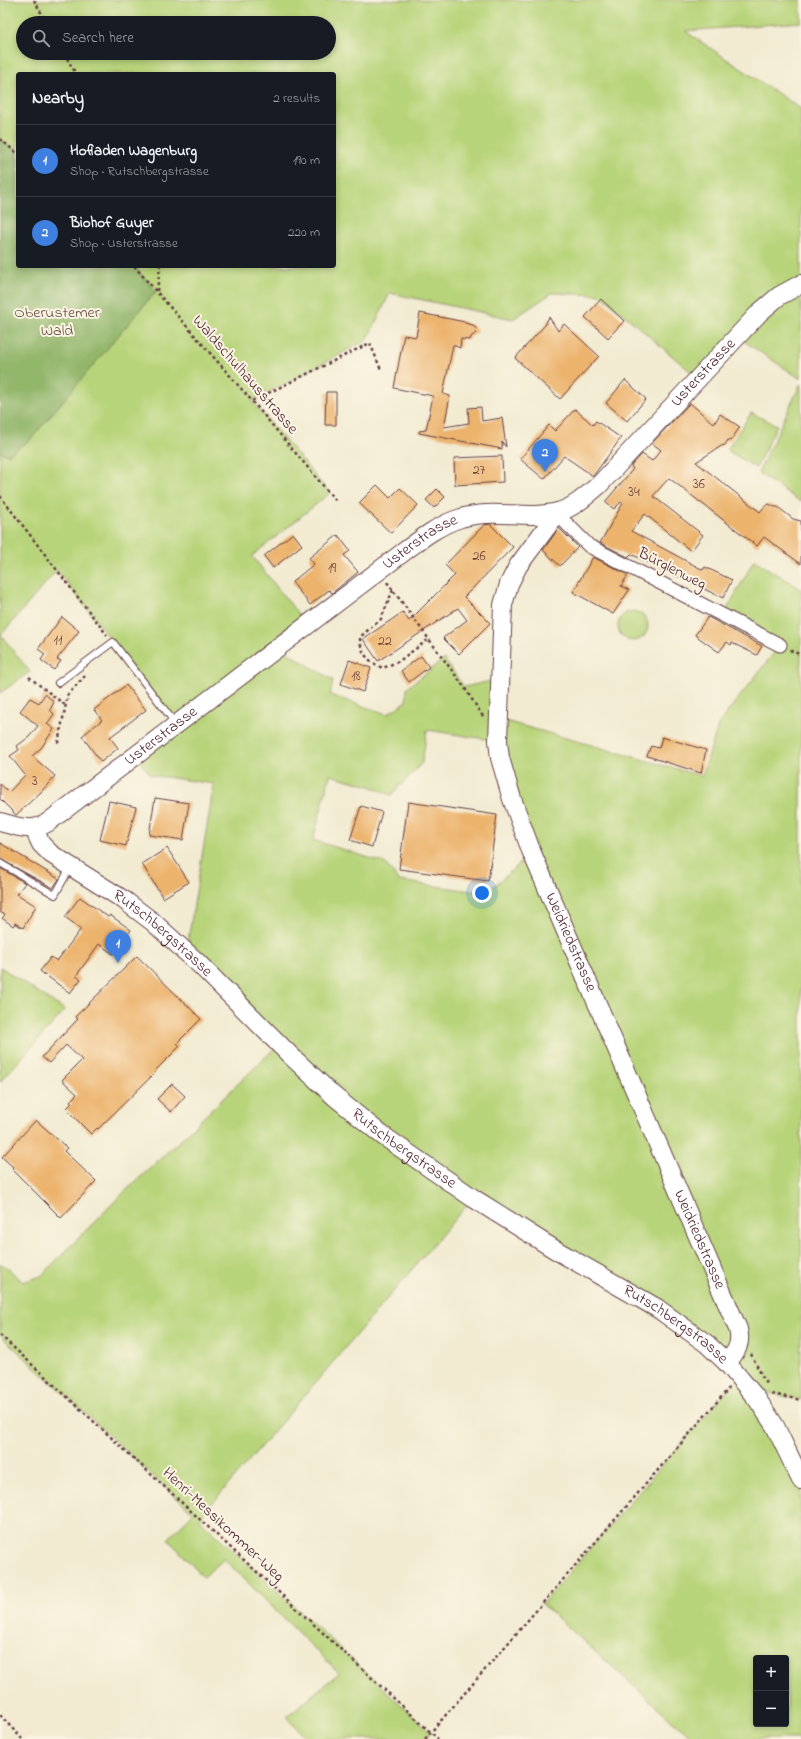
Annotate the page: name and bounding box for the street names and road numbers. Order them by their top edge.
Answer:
street label: Waldschulhausstrasse [186,310,304,441]
street label: Usterstrasse [665,332,742,413]
street label: Usterstrasse [377,508,462,576]
street label: Bürglenweg [633,541,710,596]
street label: Usterstrasse [119,700,203,772]
street label: Rutschbergstrasse [108,884,218,983]
street label: Weidriedstrasse [539,889,603,997]
street label: Rutschbergstrasse [346,1103,462,1195]
street label: Weidriedstrasse [667,1186,732,1294]
street label: Rutschbergstrasse [618,1279,734,1371]
street label: Henri-Messikommer-Weg [157,1462,289,1588]

